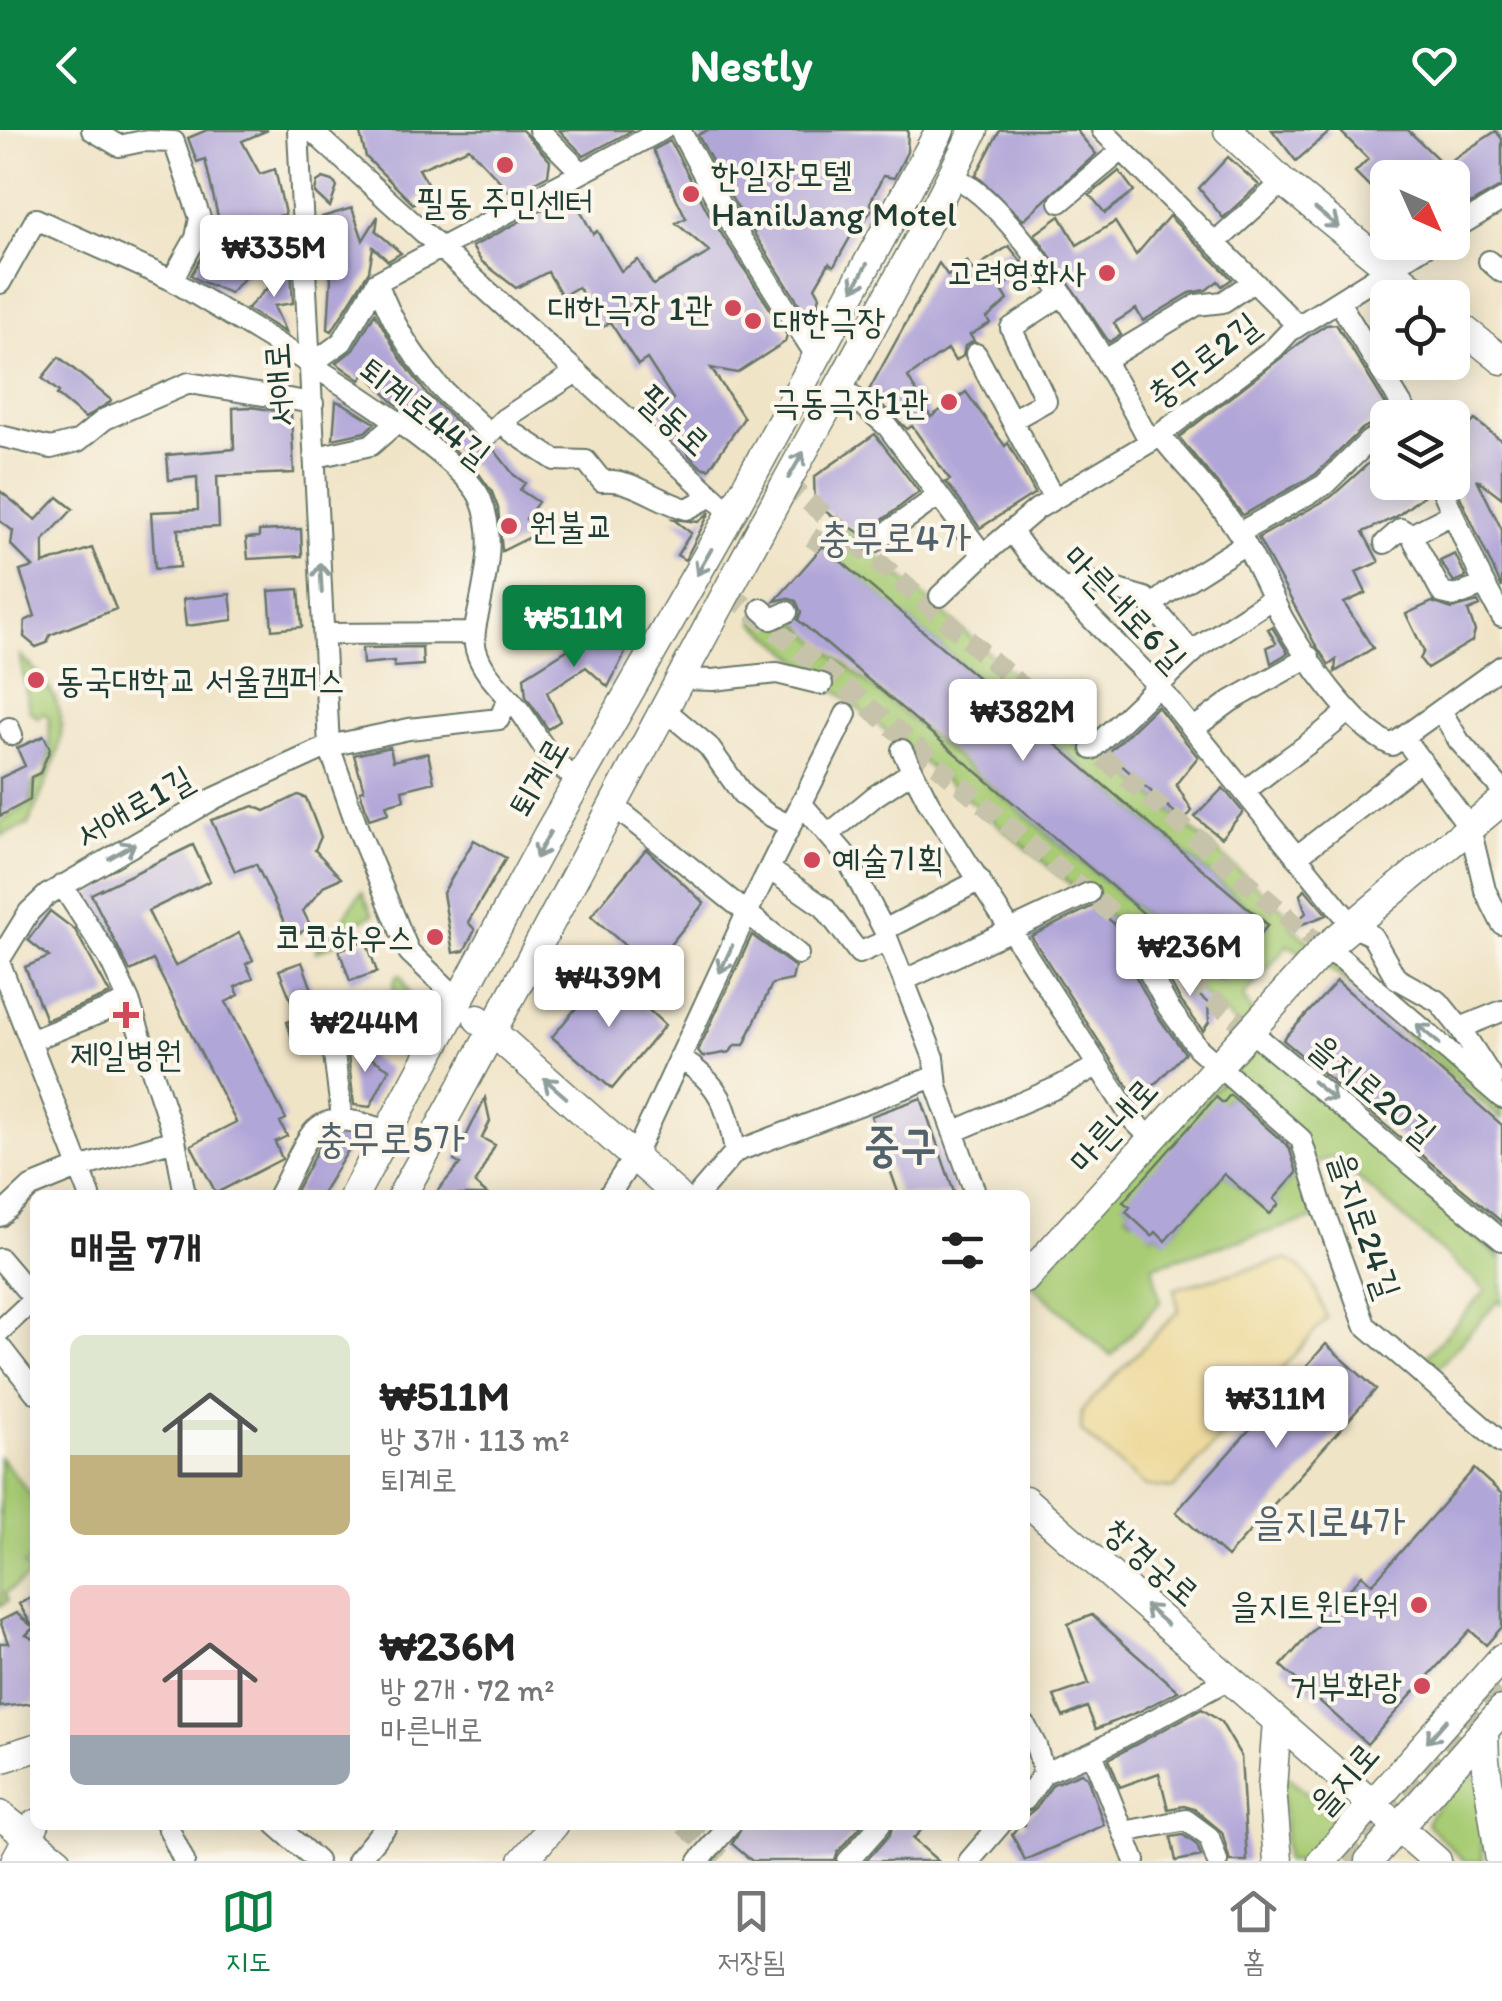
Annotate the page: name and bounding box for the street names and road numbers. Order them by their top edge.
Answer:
street label: 충무로2길 [1138,303,1268,417]
street label: 서애로 [255,341,303,429]
street label: 퇴계로44길 [351,348,499,476]
street label: 필동로 [629,376,719,464]
street label: 마른내로6길 [1055,536,1195,680]
street label: 퇴계로 [499,730,577,824]
street label: 서애로1길 [68,757,200,857]
street label: 을지로20길 [1301,1025,1445,1155]
street label: 마른내로 [1060,1069,1166,1181]
street label: 을지로24길 [1320,1146,1410,1304]
street label: 창경궁로 [1096,1509,1208,1615]
street label: 을지로 [1300,1733,1388,1825]

